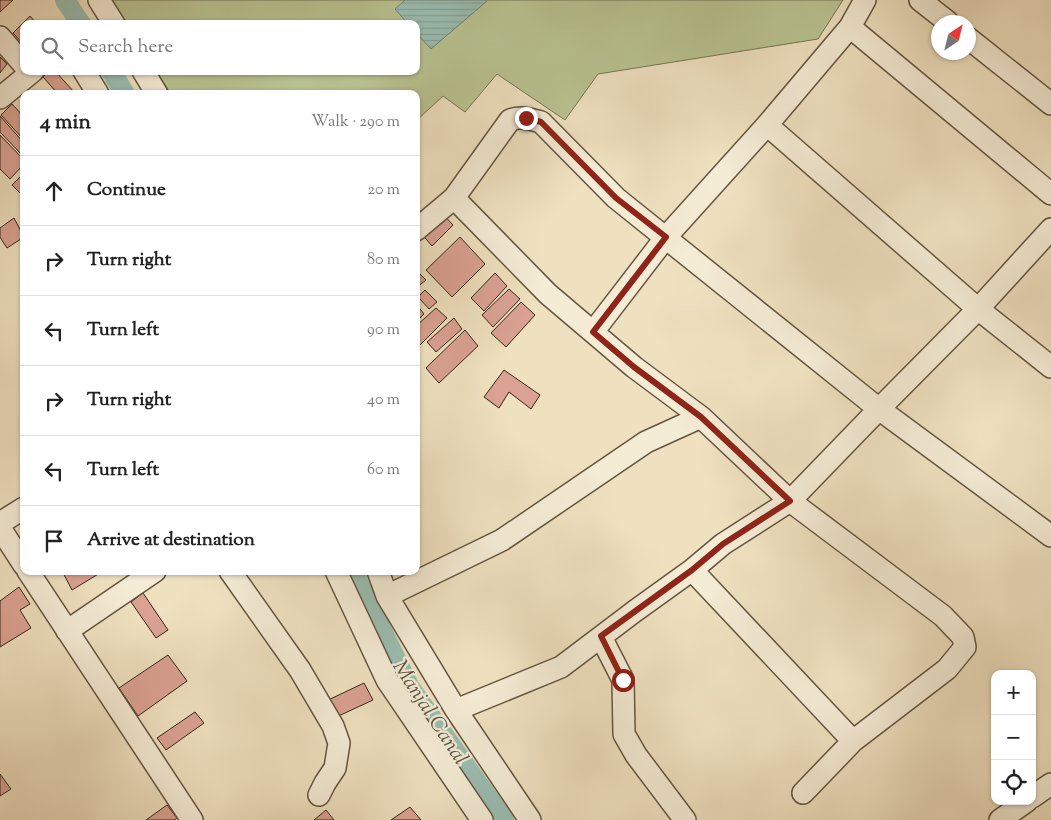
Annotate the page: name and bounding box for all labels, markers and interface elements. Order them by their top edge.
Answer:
north arrow [931,15,976,60]
search box [20,20,420,75]
icon: search [38,34,66,62]
text: Search here [78,34,173,61]
route end [515,107,538,130]
text: 4 min [40,108,91,138]
text: Walk · 290 m [311,111,400,134]
icon: ahead [40,177,68,205]
text: Continue [87,177,166,204]
text: 20 m [367,179,400,202]
icon: right [40,247,68,275]
text: Turn right [87,247,171,274]
text: 80 m [367,249,400,272]
icon: left [40,317,68,345]
text: Turn left [87,317,159,344]
text: 90 m [367,319,400,342]
icon: right [40,387,68,415]
text: Turn right [87,387,171,414]
text: 40 m [367,389,400,412]
icon: left [40,457,68,485]
text: Turn left [87,457,159,484]
text: 60 m [367,459,400,482]
icon: arrive [40,527,68,555]
text: Arrive at destination [87,527,255,554]
water label: Manjal Canal [384,655,475,772]
route start [612,669,635,692]
map controls [991,670,1036,805]
button: + [991,670,1036,715]
button: − [991,715,1036,760]
button: locate [991,760,1036,805]

